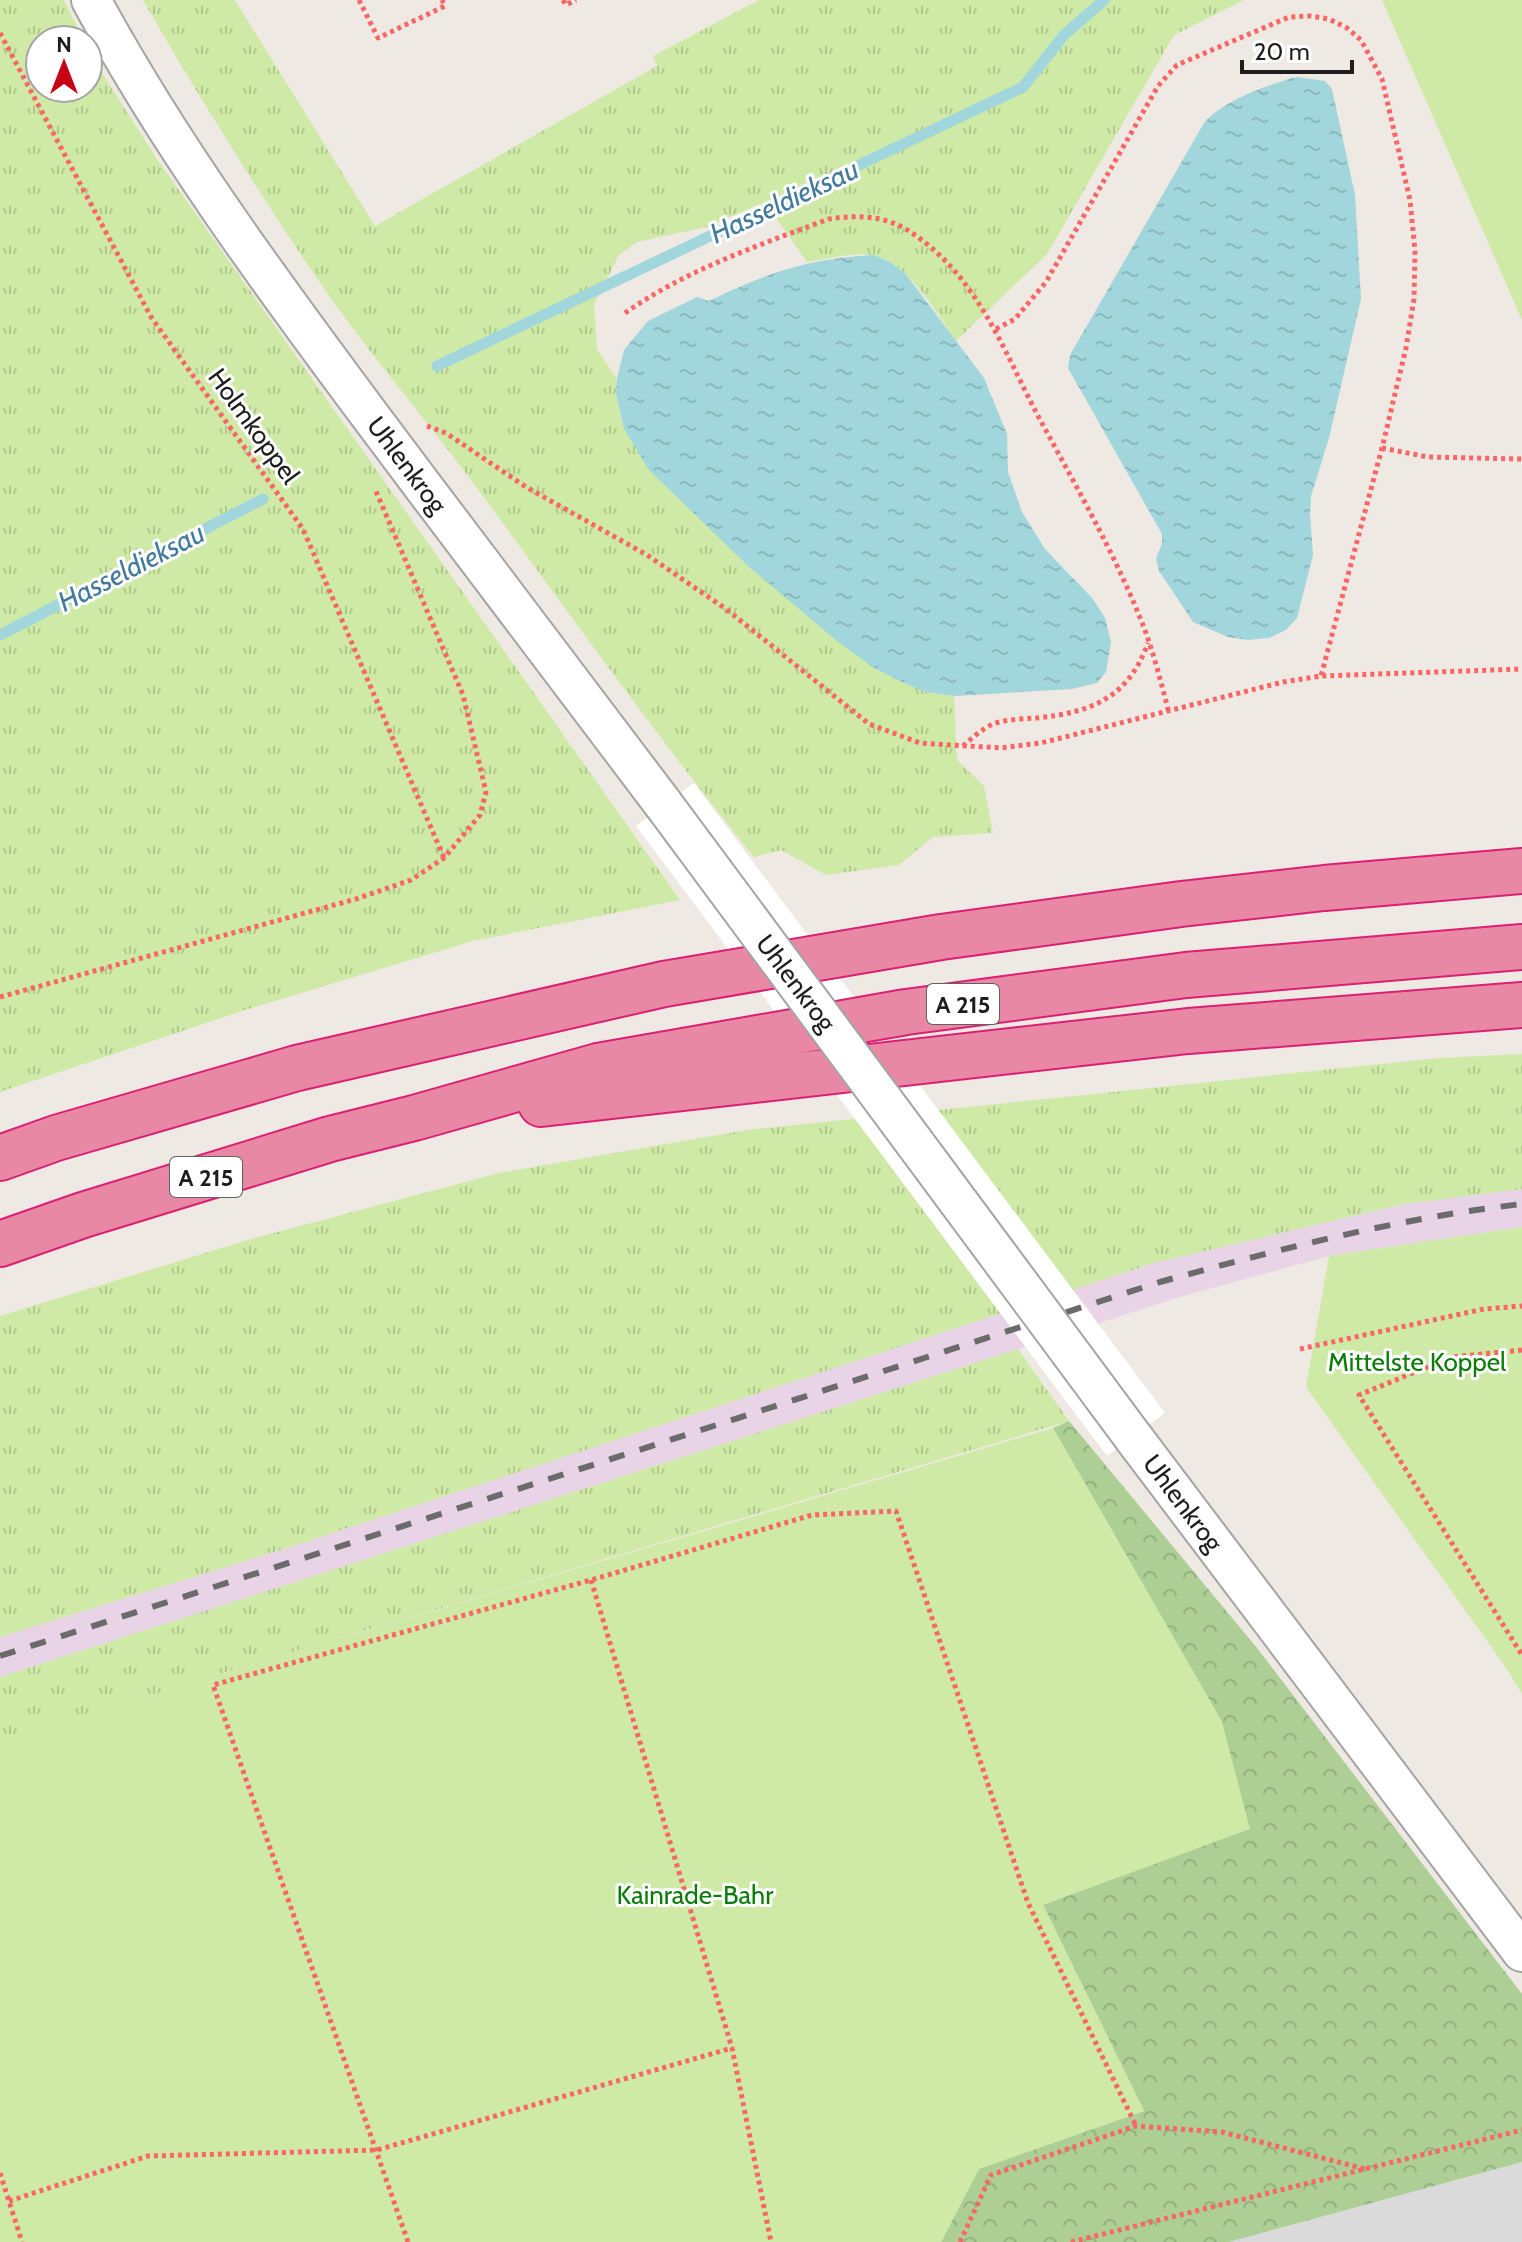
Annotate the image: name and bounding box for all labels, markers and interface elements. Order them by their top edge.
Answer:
north arrow [24,24,104,104]
scale bar [1242,24,1352,74]
text: N [56,31,72,58]
text: 20 m [1254,37,1310,66]
water label: Hasseldieksau [704,152,864,250]
street label: Holmkoppel [201,362,307,490]
street label: Uhlenkrog [360,410,454,521]
water label: Hasseldieksau [52,515,210,619]
street label: Uhlenkrog [749,928,843,1039]
road number: A 215 [927,984,999,1024]
road number: A 215 [170,1157,242,1197]
park label: Mittelste Koppel [1328,1346,1506,1378]
street label: Uhlenkrog [1136,1448,1230,1559]
park label: Kainrade-Bahr [617,1879,774,1911]

